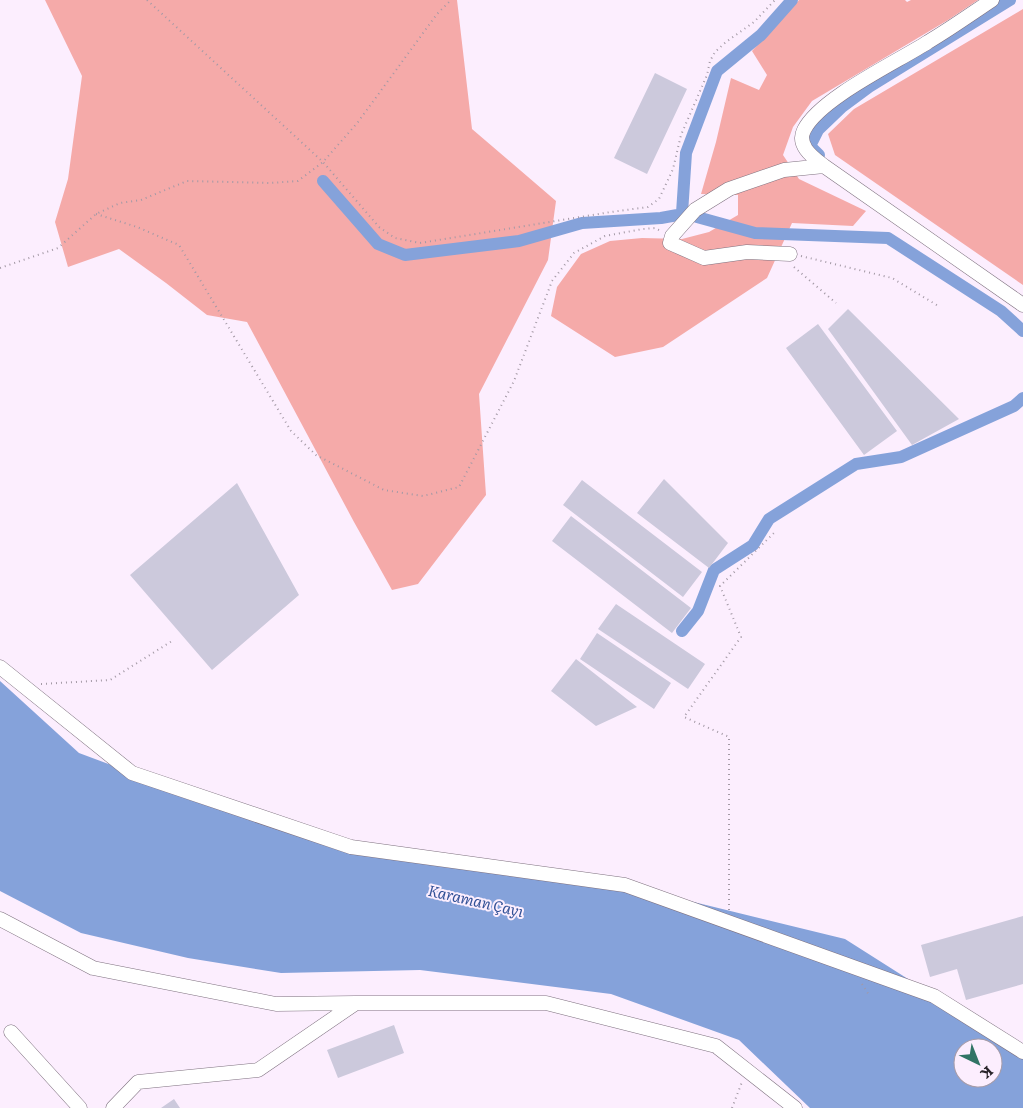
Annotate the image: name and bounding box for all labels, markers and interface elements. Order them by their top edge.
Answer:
water label: Karaman Çayı [426,878,526,922]
north arrow [953,1038,1003,1088]
text: K [977,1062,998,1084]

